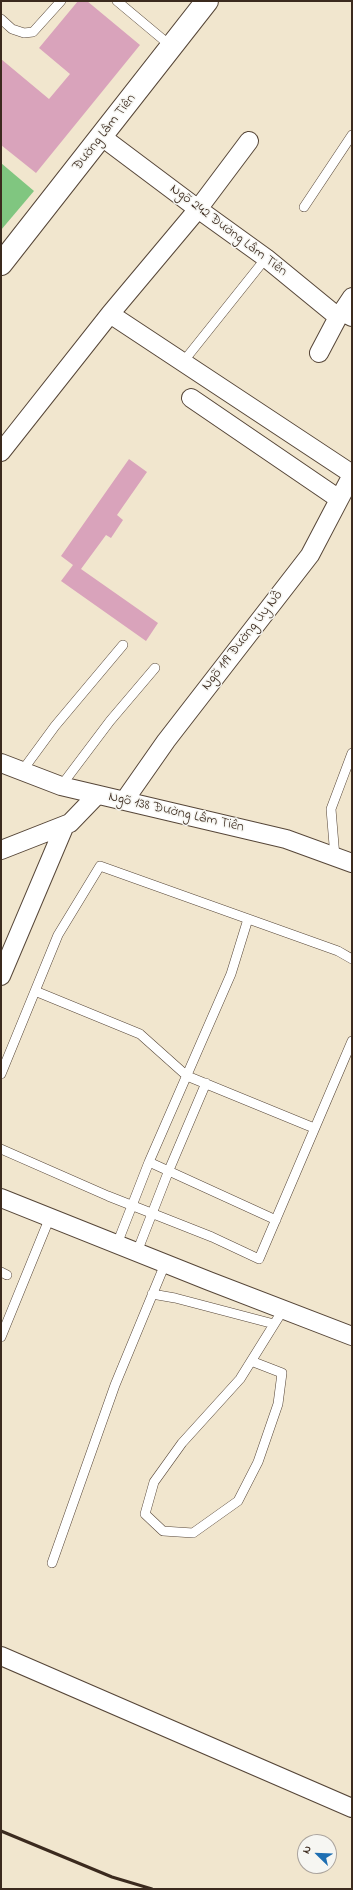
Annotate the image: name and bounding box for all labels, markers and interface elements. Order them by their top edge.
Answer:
street label: Đường Lâm Tiên [70,91,140,175]
street label: Ngõ 242 Đường Lâm Tiên [166,181,290,281]
street label: Ngõ 119 Đường Uy Nỗ [199,588,287,694]
street label: Ngõ 138 Đường Lâm Tiên [107,789,245,837]
north arrow [297,1834,337,1874]
text: N [298,1843,316,1856]

